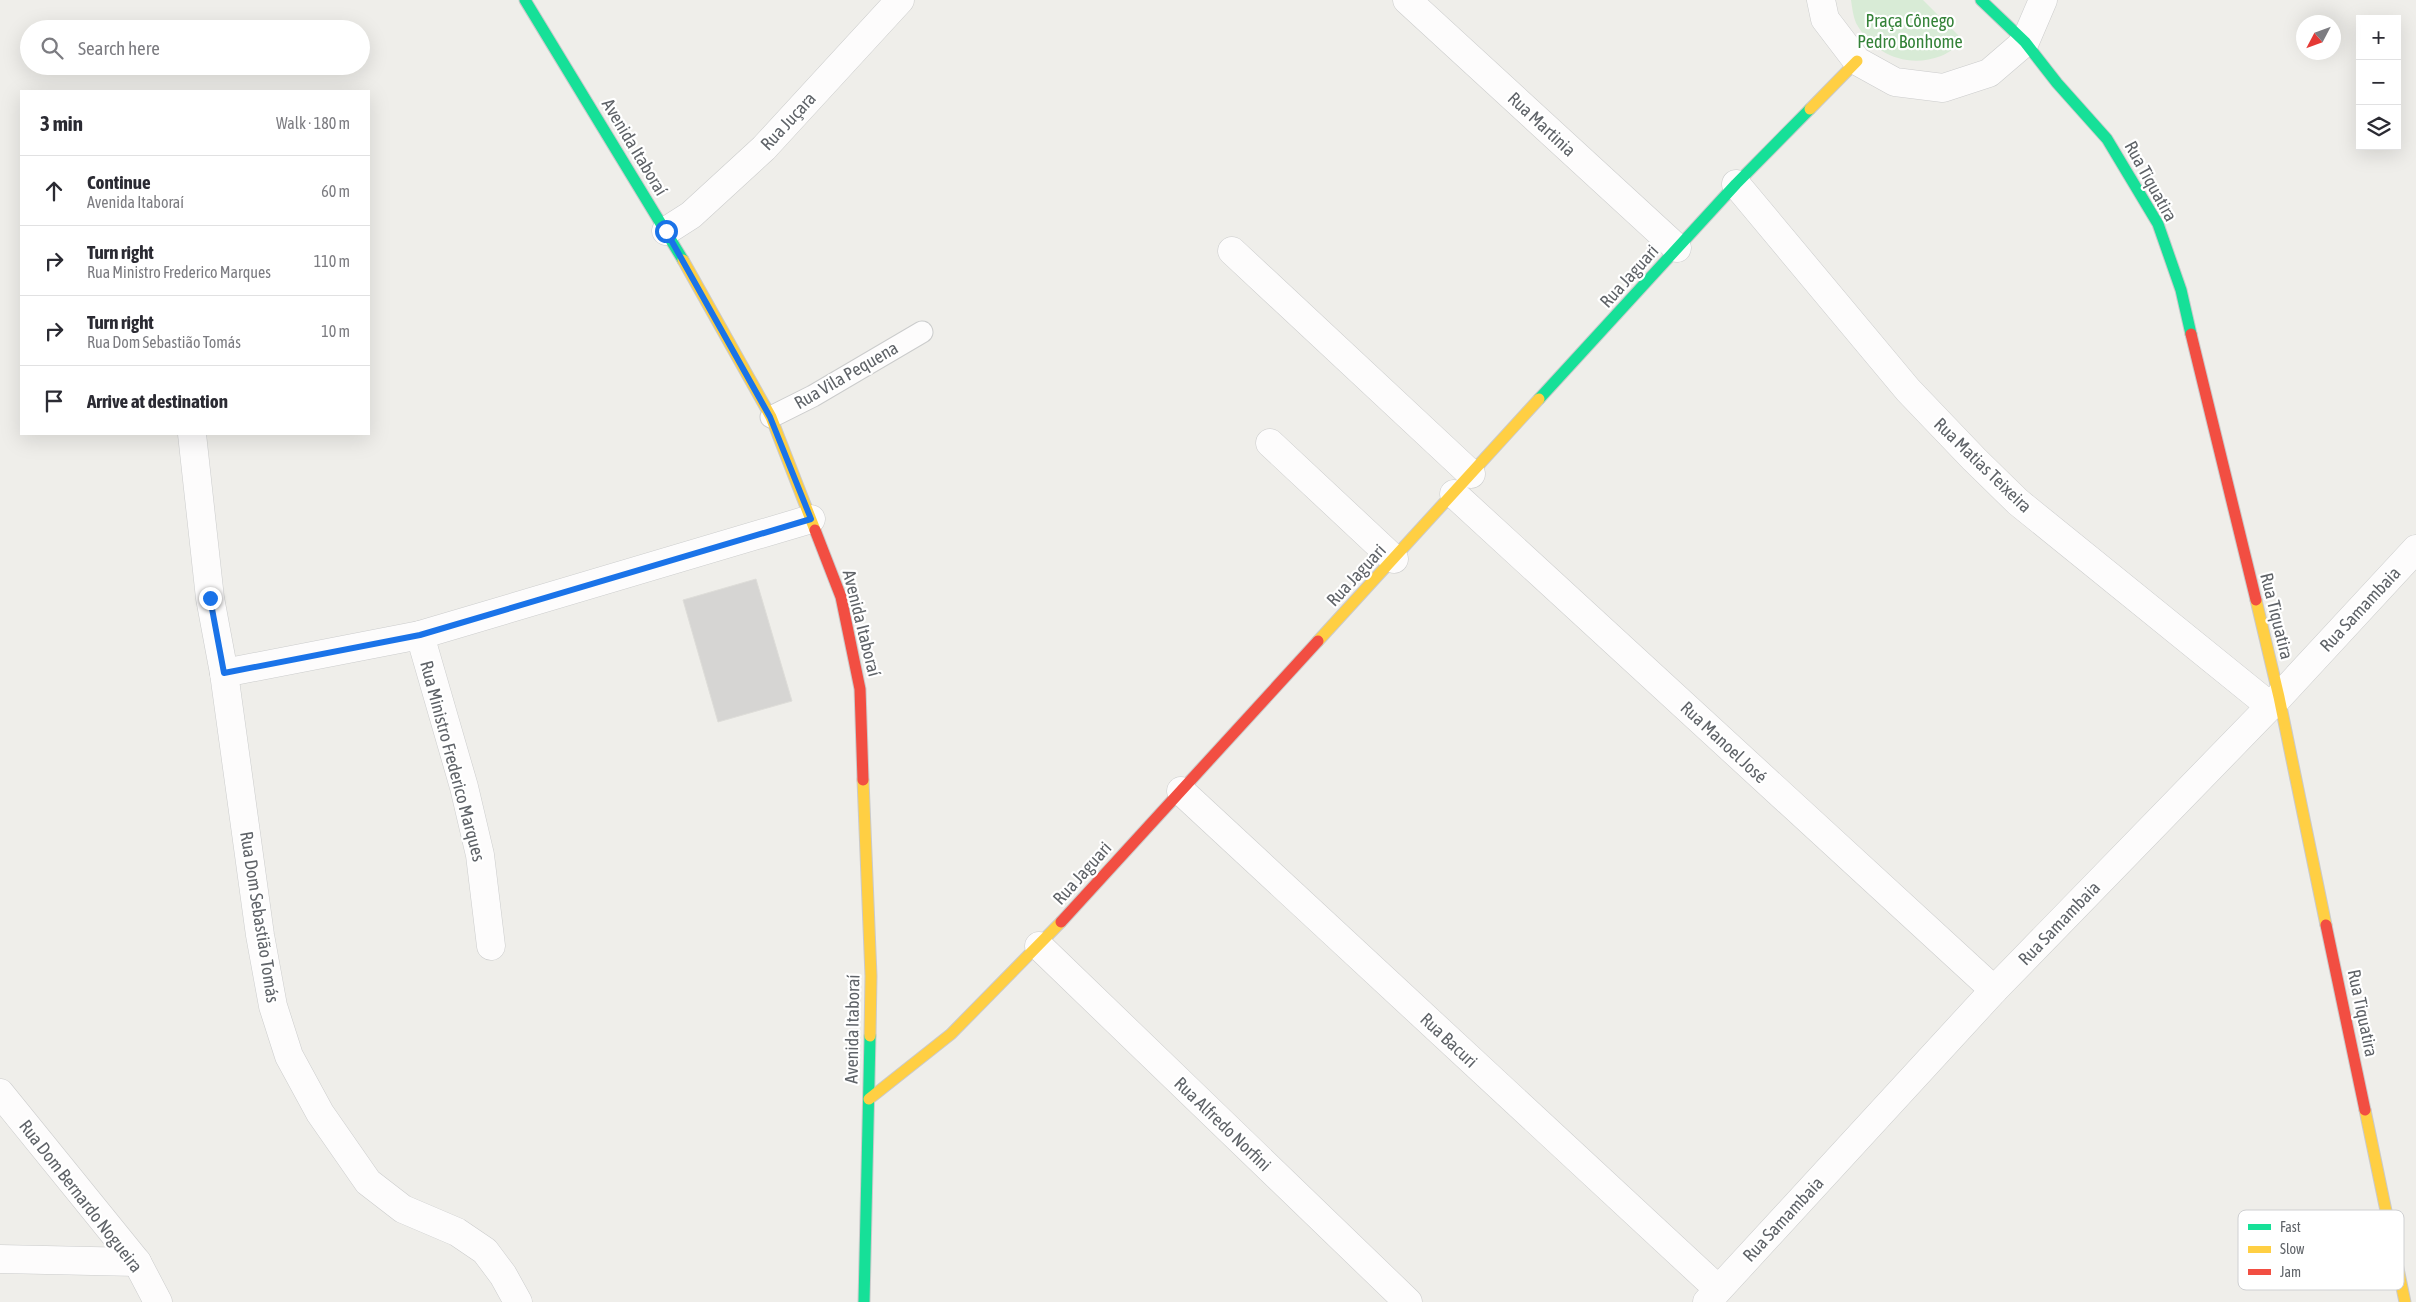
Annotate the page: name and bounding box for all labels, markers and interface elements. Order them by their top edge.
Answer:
park label: Praça Cônego Pedro Bonhome [1857,10,1963,52]
north arrow [2296,15,2341,60]
map controls [2356,15,2401,150]
button: + [2356,15,2401,60]
search box [20,20,370,75]
icon: search [38,34,66,62]
text: Search here [78,37,160,59]
button: − [2356,60,2401,105]
street label: Rua Martinia [1504,87,1580,161]
street label: Rua Juçara [756,88,820,154]
street label: Avenida Itaboraí [598,95,672,199]
button: layers [2356,105,2401,150]
text: 3 min [40,111,83,135]
text: Walk · 180 m [276,114,350,132]
street label: Rua Tiquatira [2120,137,2182,225]
text: Continue [87,171,151,193]
icon: ahead [40,177,68,205]
text: 60 m [321,182,350,200]
text: Avenida Itaboraí [87,193,184,211]
route start [655,220,678,243]
street label: Rua Jaguari [1595,240,1663,312]
text: Turn right [87,241,154,263]
icon: right [40,247,68,275]
text: 110 m [314,252,350,270]
text: Rua Ministro Frederico Marques [87,263,271,281]
text: Turn right [87,311,154,333]
icon: right [40,317,68,345]
text: 10 m [321,322,350,340]
text: Rua Dom Sebastião Tomás [87,333,241,351]
street label: Rua Vila Pequena [790,337,902,413]
icon: arrive [40,387,68,415]
text: Arrive at destination [87,390,228,412]
street label: Rua Matias Teixeira [1930,413,2036,517]
street label: Rua Jaguari [1322,540,1390,610]
street label: Rua Samambaia [2315,562,2405,656]
street label: Avenida Itaboraí [839,568,885,678]
street label: Rua Tiquatira [2256,571,2298,661]
route end [199,587,222,610]
street label: Rua Ministro Frederico Marques [416,658,490,864]
street label: Rua Manoel José [1677,697,1771,787]
street label: Rua Dom Sebastião Tomás [236,830,284,1004]
street label: Rua Jaguari [1048,837,1116,909]
street label: Rua Samambaia [2014,877,2104,969]
street label: Rua Tiquatira [2344,968,2382,1058]
street label: Avenida Itaboraí [841,974,863,1084]
street label: Rua Bacuri [1416,1008,1482,1072]
street label: Rua Alfredo Norfini [1170,1073,1276,1175]
street label: Rua Dom Bernardo Nogueira [15,1116,147,1276]
street label: Rua Samambaia [1738,1172,1828,1266]
legend [2238,1210,2404,1290]
text: Fast [2280,1219,2301,1235]
text: Slow [2280,1241,2305,1257]
text: Jam [2280,1264,2301,1280]

